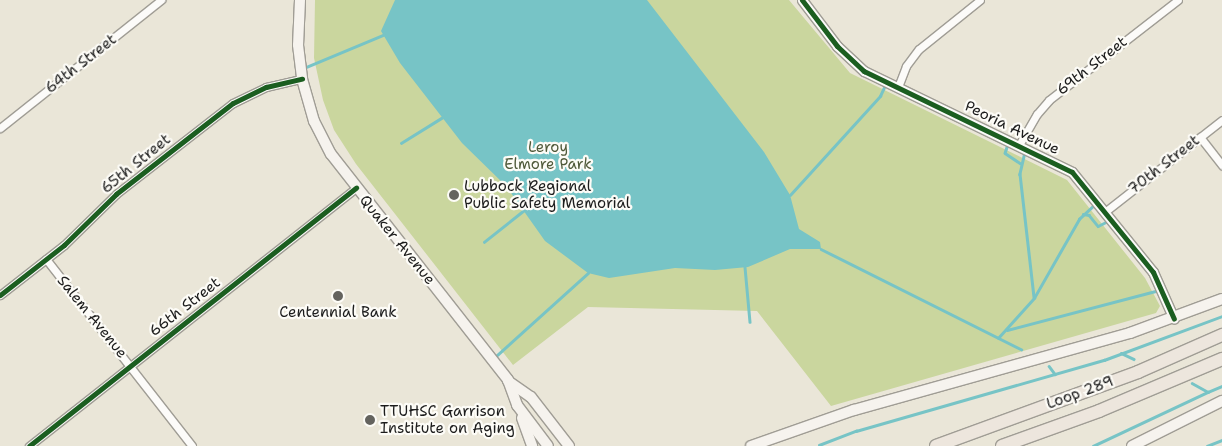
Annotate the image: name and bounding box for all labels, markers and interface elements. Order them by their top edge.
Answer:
street label: 64th Street [42,31,120,97]
street label: 69th Street [1053,33,1131,99]
street label: Peoria Avenue [962,97,1062,159]
street label: 65th Street [98,131,174,197]
street label: 70th Street [1125,132,1203,198]
park label: Leroy Elmore Park [504,138,592,173]
place label: Lubbock Regional Public Safety Memorial [464,177,630,212]
marker: Lubbock Regional Public Safety Memorial [448,189,460,201]
street label: Quaker Avenue [355,192,439,288]
street label: Salem Avenue [53,272,131,362]
street label: 66th Street [146,274,224,340]
marker: Centennial Bank [332,290,344,302]
place label: Centennial Bank [279,304,397,322]
street label: Loop 289 [1044,373,1116,413]
place label: TTUHSC Garrison Institute on Aging [380,402,515,437]
marker: TTUHSC Garrison Institute on Aging [364,414,376,426]

